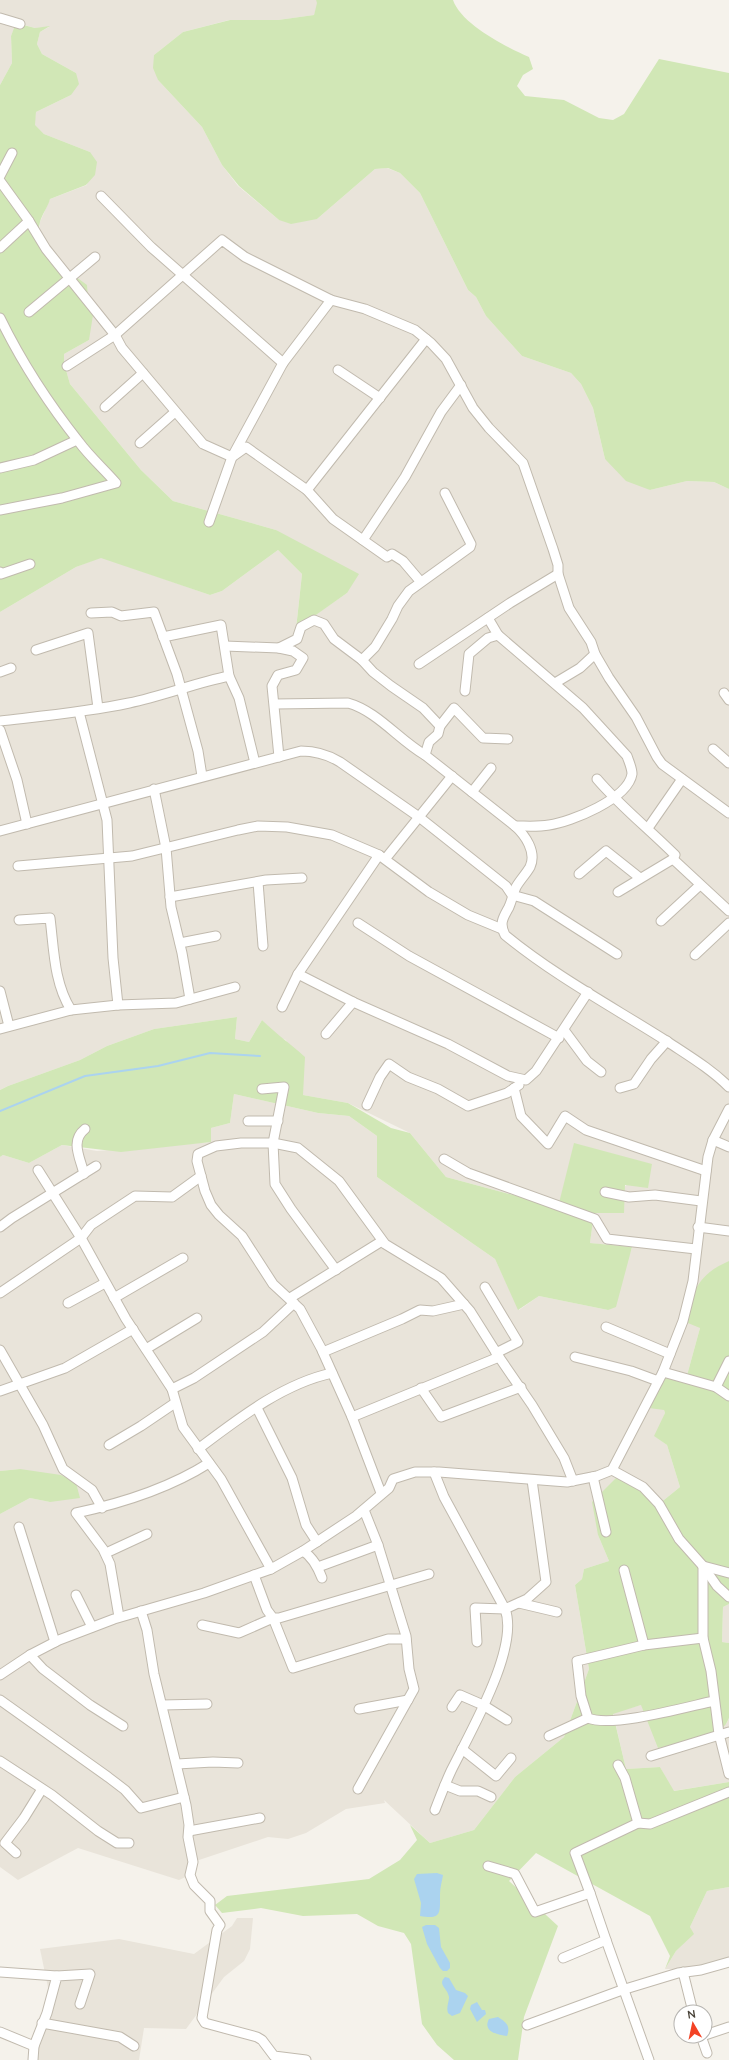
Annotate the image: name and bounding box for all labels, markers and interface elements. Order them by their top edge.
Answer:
north arrow [673,2004,713,2044]
text: N [686,2007,697,2022]

